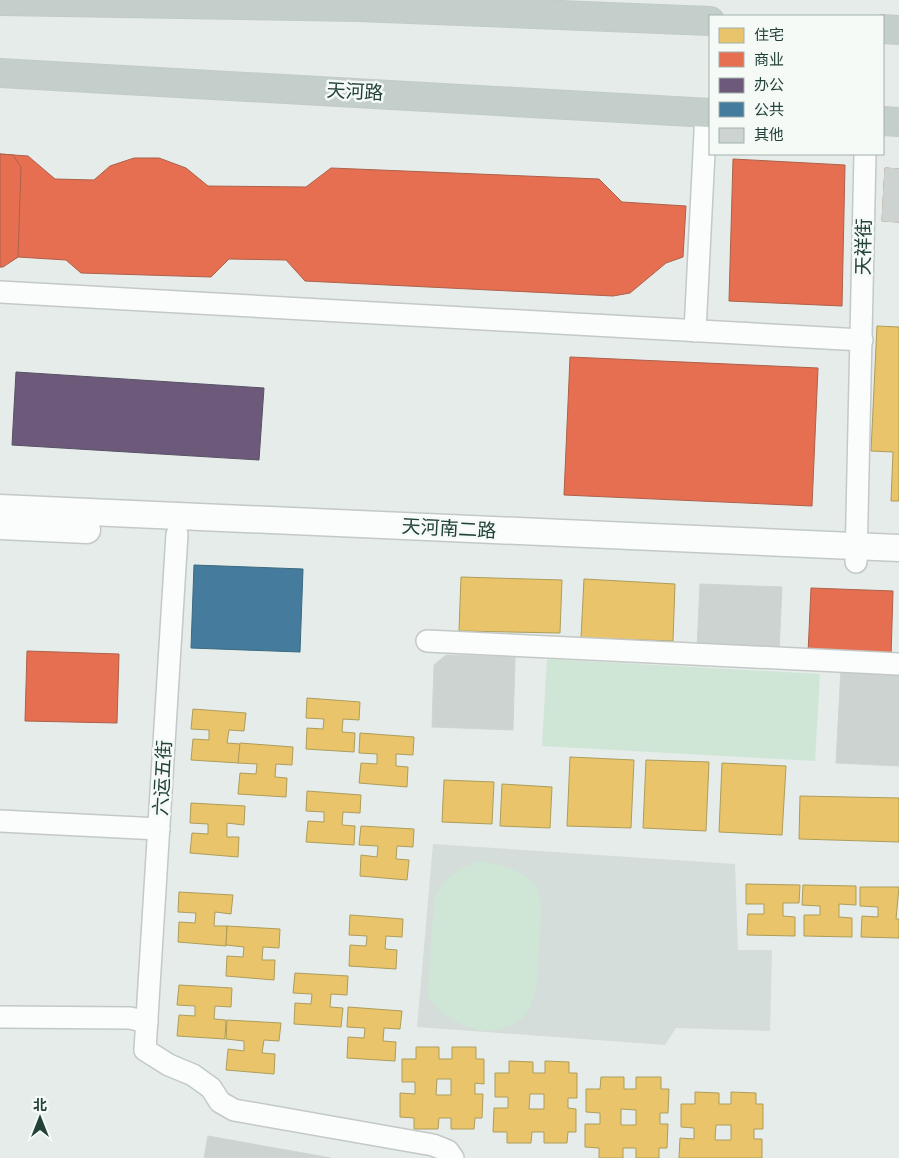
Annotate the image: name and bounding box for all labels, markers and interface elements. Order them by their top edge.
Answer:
legend [709,15,884,155]
text: 住宅 [754,25,784,44]
text: 商业 [754,50,784,69]
text: 办公 [754,75,784,94]
street label: 天河路 [326,78,384,104]
text: 公共 [754,100,784,119]
text: 其他 [754,125,784,144]
street label: 天祥街 [851,218,875,276]
street label: 天河南二路 [401,514,497,542]
street label: 六运五街 [148,739,176,817]
north arrow [15,1093,65,1143]
text: 北 [33,1096,47,1114]

